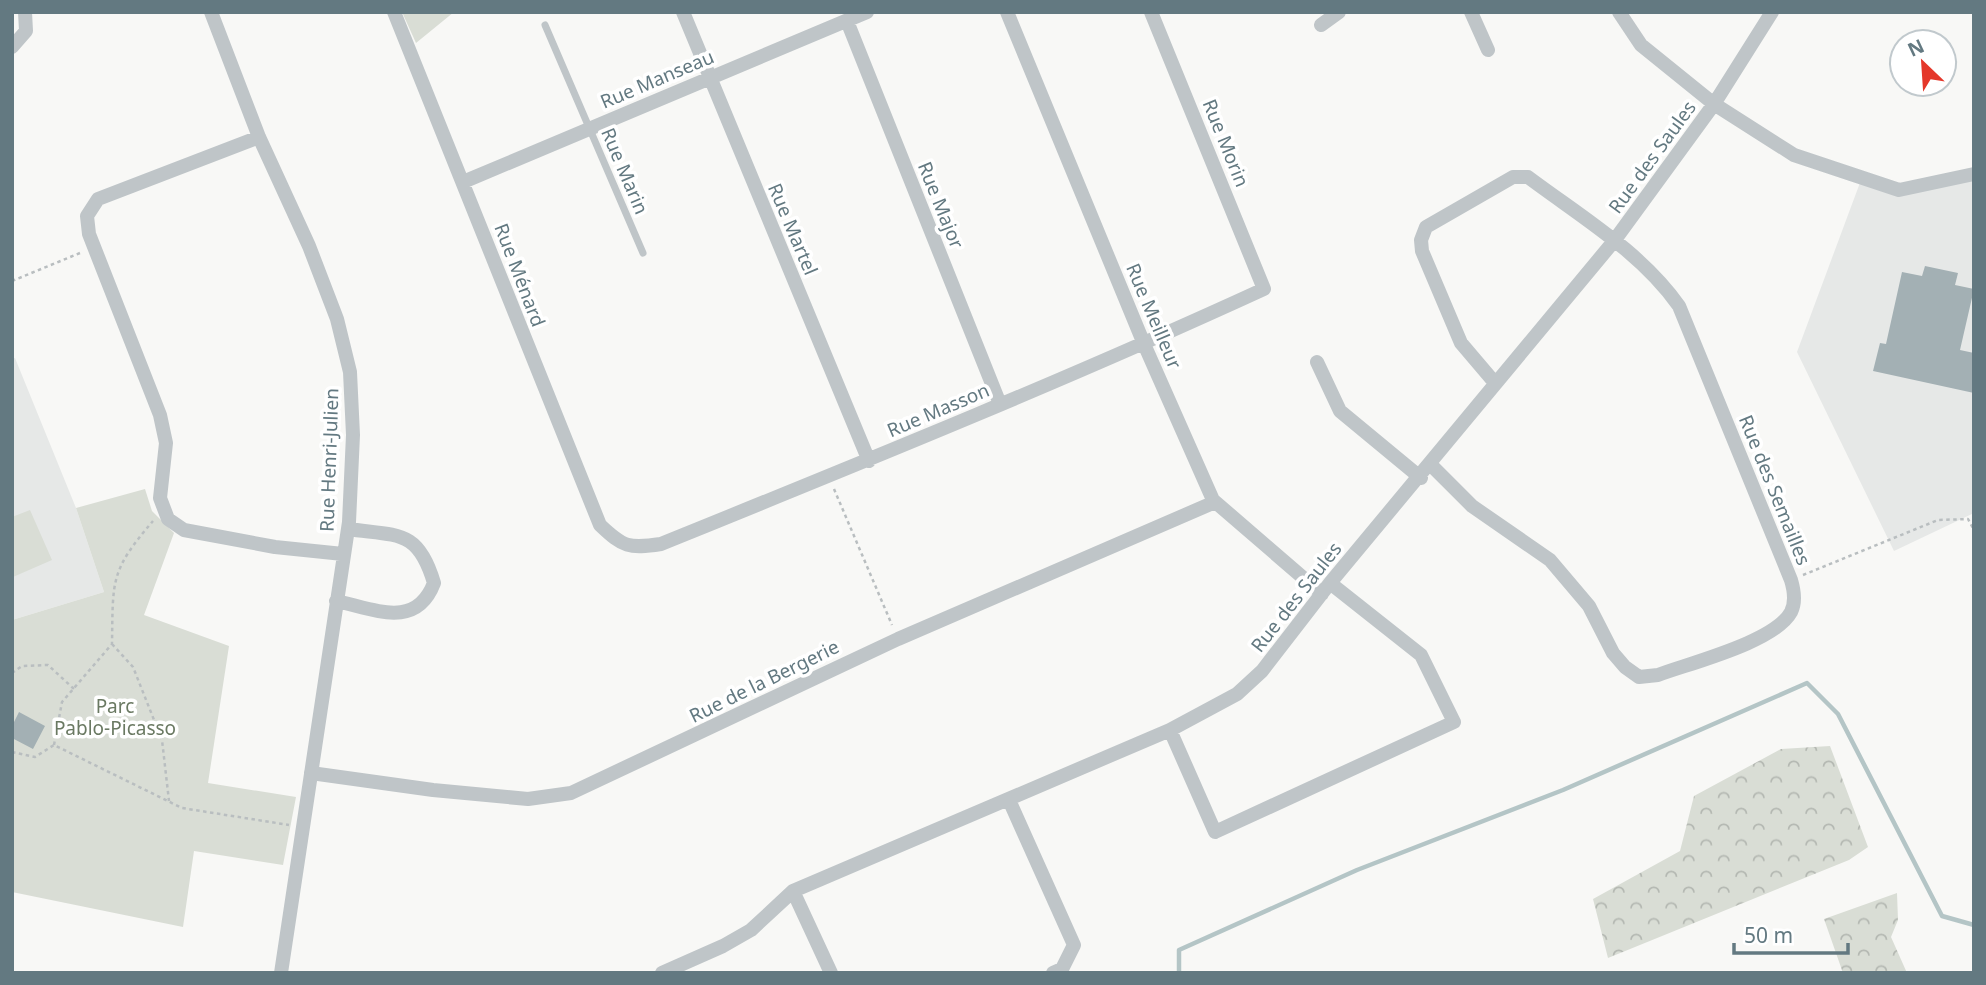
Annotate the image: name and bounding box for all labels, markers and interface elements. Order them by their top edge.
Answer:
north arrow [1888,28,1958,98]
text: N [1903,33,1928,63]
street label: Rue Manseau [596,43,718,115]
street label: Rue Morin [1197,95,1255,191]
street label: Rue des Saules [1602,95,1702,219]
street label: Rue Marin [595,124,655,218]
street label: Rue Major [912,158,970,252]
street label: Rue Martel [762,179,824,279]
street label: Rue Ménard [488,220,552,330]
street label: Rue Meilleur [1120,259,1188,373]
street label: Rue Masson [883,377,993,443]
street label: Rue Henri-Julien [313,388,345,532]
street label: Rue des Semailles [1733,411,1817,569]
street label: Rue des Saules [1245,537,1347,657]
street label: Rue de la Bergerie [685,633,843,729]
park label: Parc Pablo-Picasso [54,693,176,741]
scale bar [1734,912,1848,956]
text: 50 m [1744,921,1793,949]

